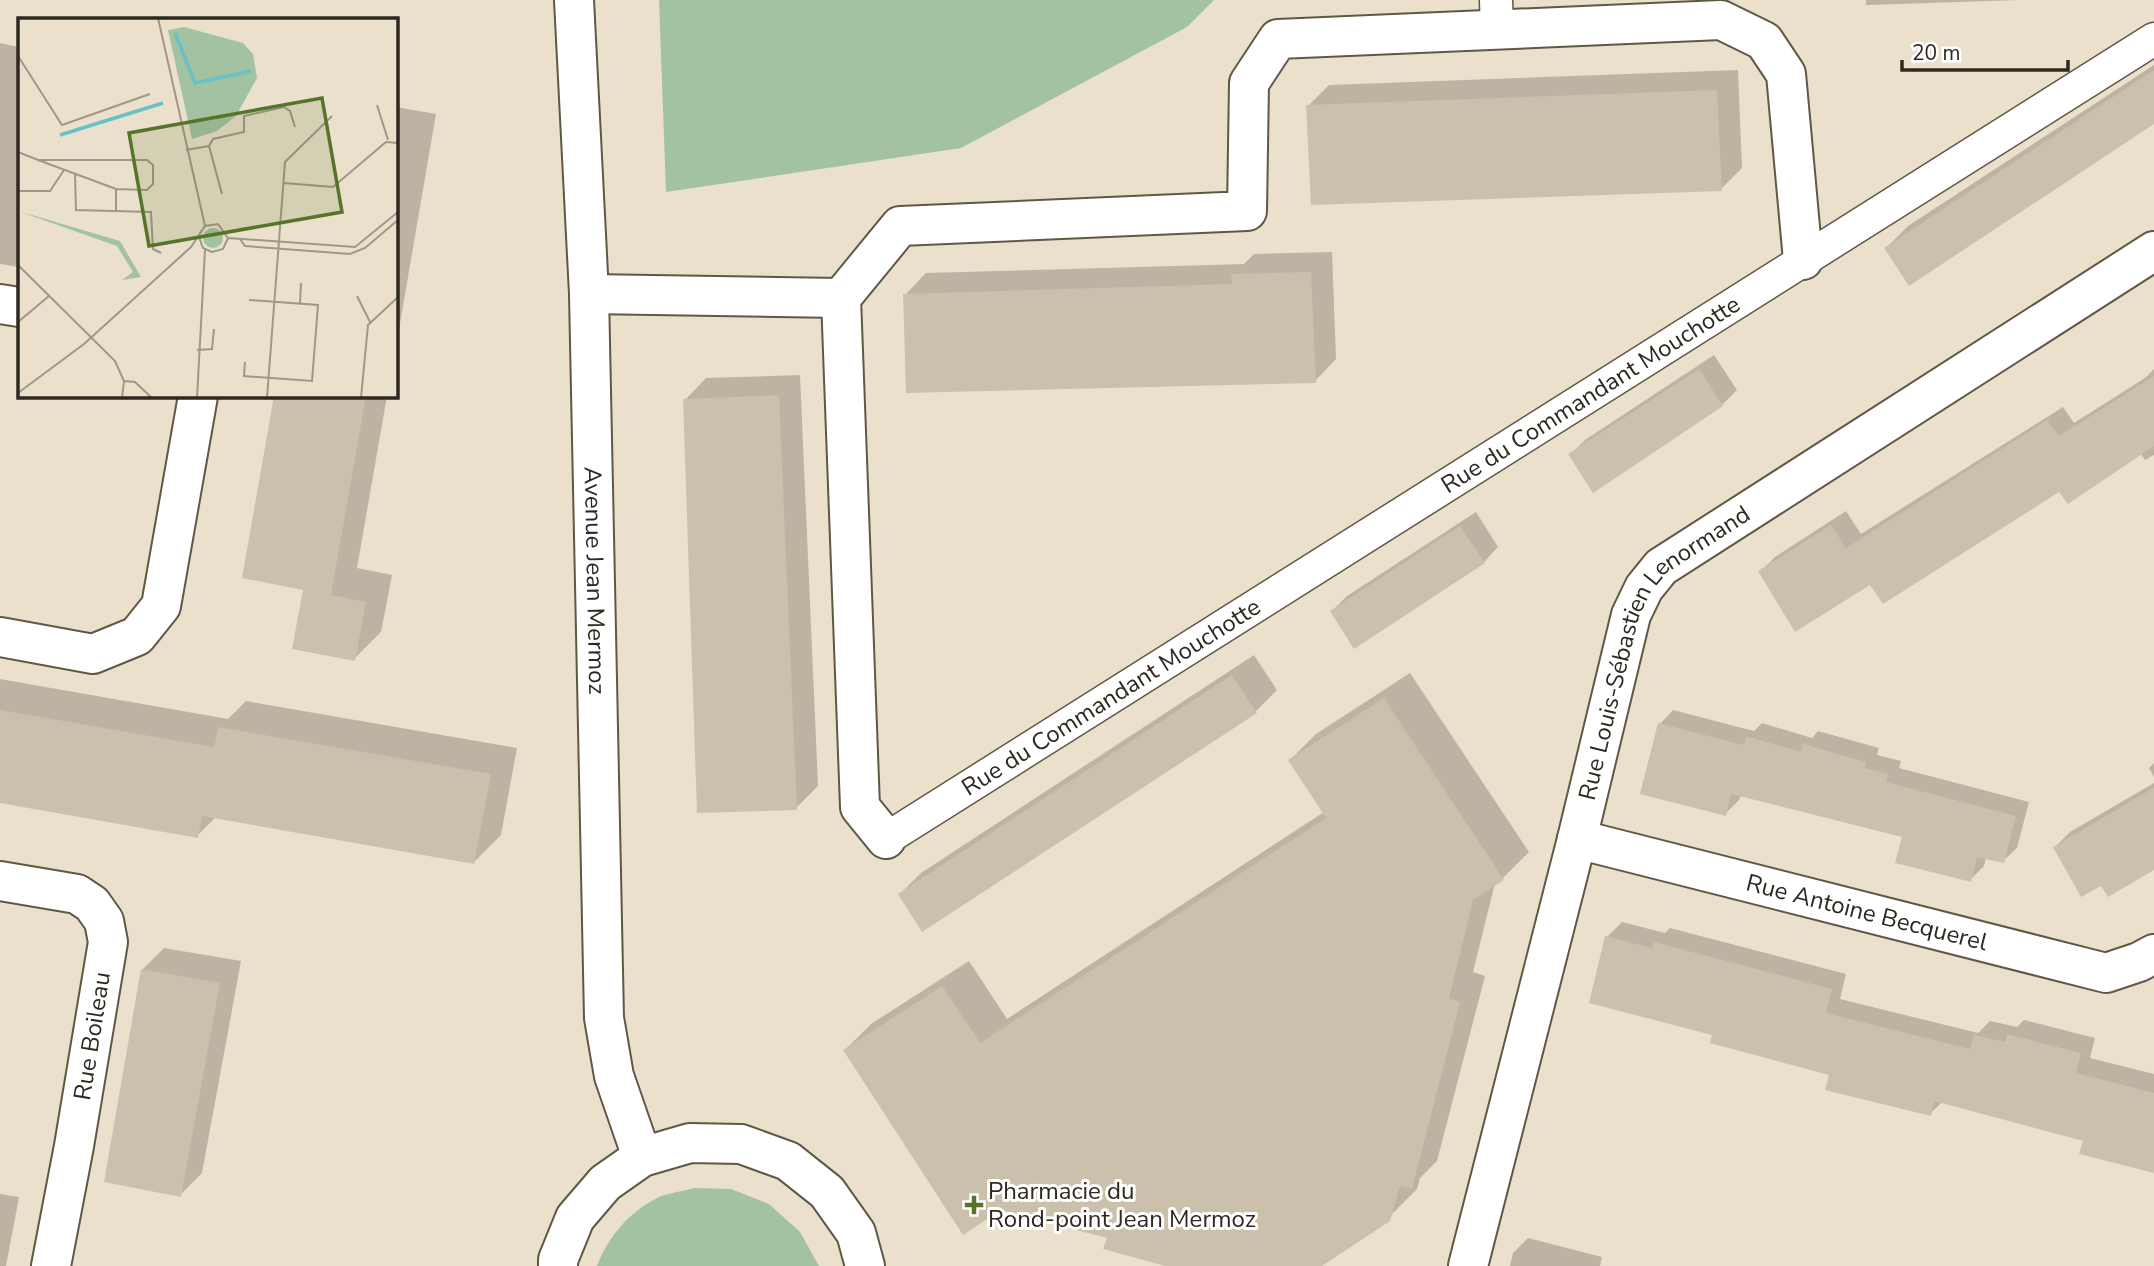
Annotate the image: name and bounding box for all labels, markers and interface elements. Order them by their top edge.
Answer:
inset map [18,18,397,397]
scale bar [1902,28,2068,72]
text: 20 m [1912,39,1961,67]
street label: Rue du Commandant Mouchotte [1435,288,1746,501]
street label: Avenue Jean Mermoz [577,466,613,695]
street label: Rue Louis-Sébastien Lenormand [1571,498,1756,803]
street label: Rue du Commandant Mouchotte [955,591,1267,803]
street label: Rue Antoine Becquerel [1743,866,1991,958]
street label: Rue Boileau [66,970,118,1102]
place label: Pharmacie du Rond-point Jean Mermoz [988,1175,1256,1235]
marker: Pharmacie du Rond-point Jean Mermoz [966,1197,982,1213]

